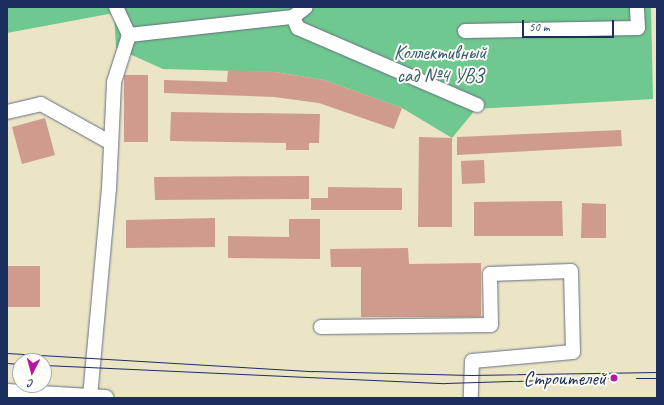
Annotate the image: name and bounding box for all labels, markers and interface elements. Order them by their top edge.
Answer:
scale bar [524,12,616,38]
text: 50 m [529,19,549,35]
park label: Коллективный сад №4 УВЗ [394,41,486,88]
north arrow [12,353,52,393]
place label: Строителей [523,366,606,390]
marker: Строителей [609,373,619,383]
text: С [27,377,34,391]

